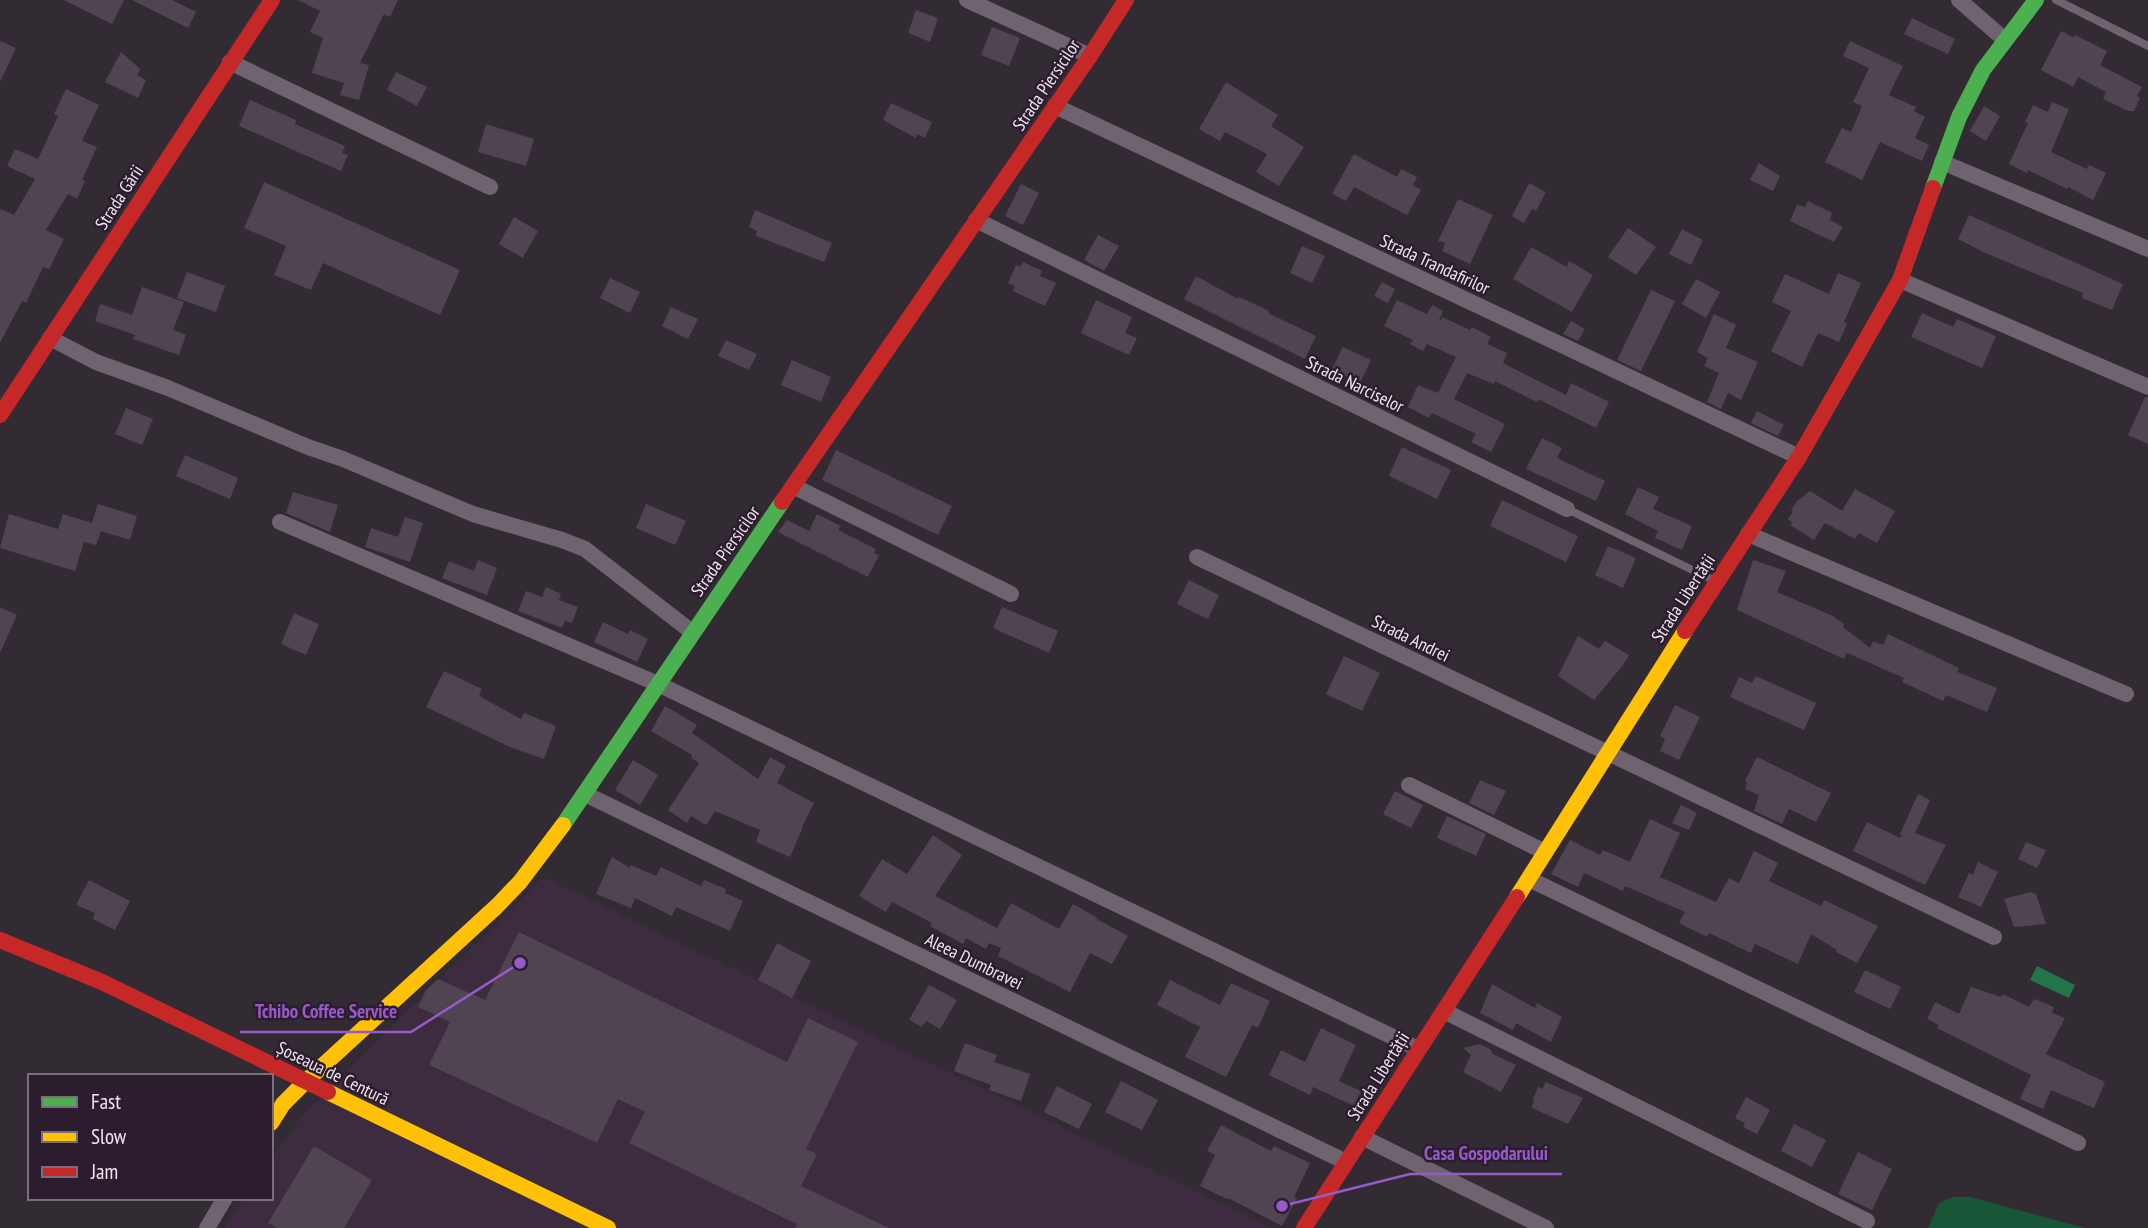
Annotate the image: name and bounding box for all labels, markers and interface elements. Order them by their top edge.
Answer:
street label: Strada Piersicilor [1007,35,1085,135]
street label: Strada Gării [90,160,148,234]
street label: Strada Trandafirilor [1377,229,1494,299]
street label: Strada Narciselor [1302,350,1408,418]
street label: Strada Piersicilor [685,501,765,601]
street label: Strada Libertății [1646,550,1720,646]
street label: Strada Andrei [1368,609,1454,667]
street label: Aleea Dumbravei [921,927,1027,995]
callout: Tchibo Coffee Service [240,992,411,1032]
text: Tchibo Coffee Service [255,999,397,1023]
street label: Strada Libertății [1342,1027,1414,1125]
street label: Șoseaua de Centură [273,1036,393,1110]
legend [28,1074,273,1200]
text: Fast [91,1088,121,1115]
text: Slow [91,1123,127,1150]
callout: Casa Gospodarului [1410,1134,1562,1174]
text: Casa Gospodarului [1424,1141,1548,1165]
text: Jam [90,1158,118,1185]

